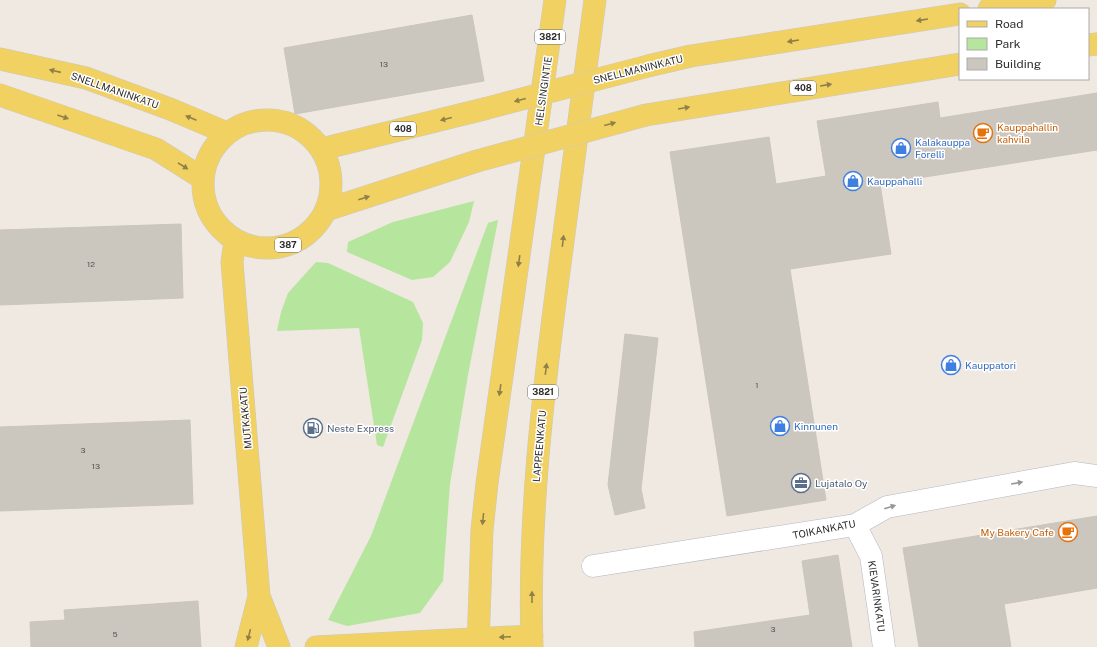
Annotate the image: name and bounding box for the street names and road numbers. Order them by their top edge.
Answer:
road number: 3821 [535,30,565,44]
street label: SNELLMANINKATU [592,52,684,86]
street label: HELSINGINTIE [532,56,554,126]
street label: SNELLMANINKATU [70,69,160,111]
road number: 408 [790,81,816,95]
road number: 408 [390,122,416,136]
road number: 387 [275,238,301,252]
road number: 3821 [528,385,558,399]
street label: MUTKAKATU [236,387,254,449]
street label: LAPPEENKATU [530,410,548,482]
street label: TOIKANKATU [792,517,856,541]
street label: KIEVARINKATU [866,560,888,632]

